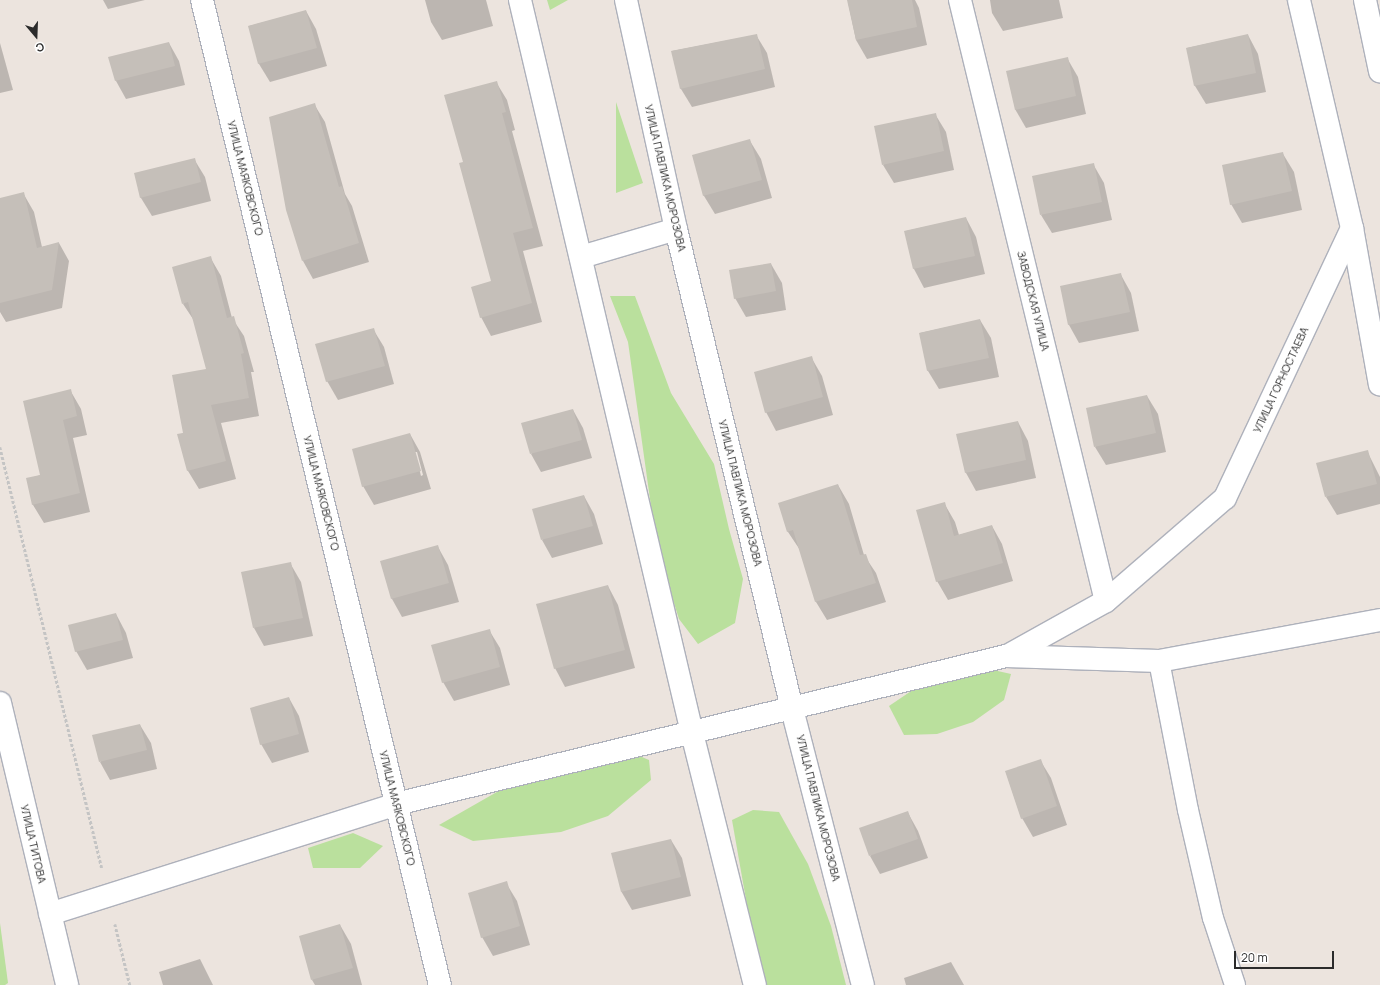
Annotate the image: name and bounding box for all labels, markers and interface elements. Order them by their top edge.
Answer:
north arrow [16,16,56,56]
text: С [34,39,46,56]
street label: УЛИЦА ПАВЛИКА МОРОЗОВА [642,103,688,253]
street label: УЛИЦА МАЯКОВСКОГО [224,119,266,237]
street label: ЗАВОДСКАЯ УЛИЦА [1014,250,1052,352]
street label: УЛИЦА ГОРНОСТАЕВА [1251,325,1311,435]
street label: УЛИЦА ПАВЛИКА МОРОЗОВА [715,418,765,568]
street label: УЛИЦА МАЯКОВСКОГО [300,434,342,552]
street label: УЛИЦА ПАВЛИКА МОРОЗОВА [793,733,843,883]
street label: УЛИЦА МАЯКОВСКОГО [376,749,418,867]
street label: УЛИЦА ТИТОВА [17,803,49,885]
scale bar [1236,943,1336,969]
text: 20 m [1241,949,1268,966]

